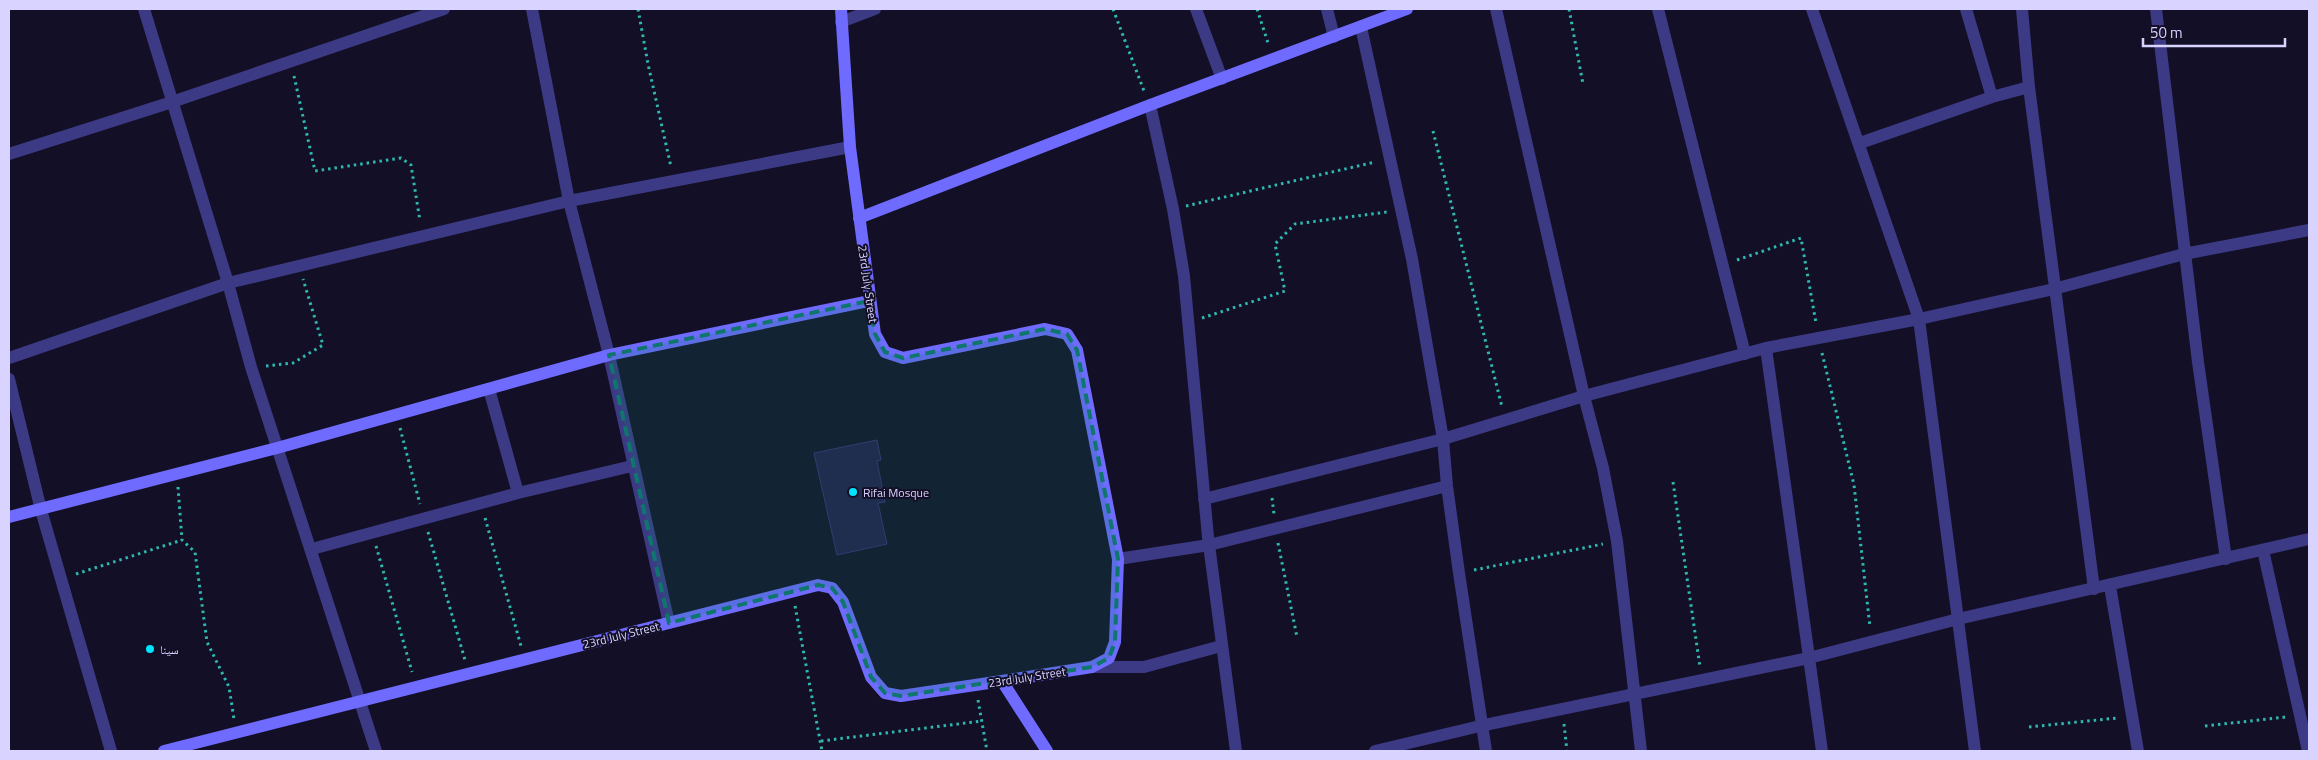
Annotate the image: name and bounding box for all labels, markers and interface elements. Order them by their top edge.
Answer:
scale bar [2143,15,2286,47]
text: 50 m [2150,21,2183,44]
street label: 23rd July Street [853,244,883,325]
place label: Rifai Mosque [863,483,929,502]
marker: Rifai Mosque [847,486,859,498]
street label: 23rd July Street [581,616,662,654]
place label: سينا [160,640,179,659]
marker: سينا [144,643,156,655]
street label: 23rd July Street [987,661,1068,693]

